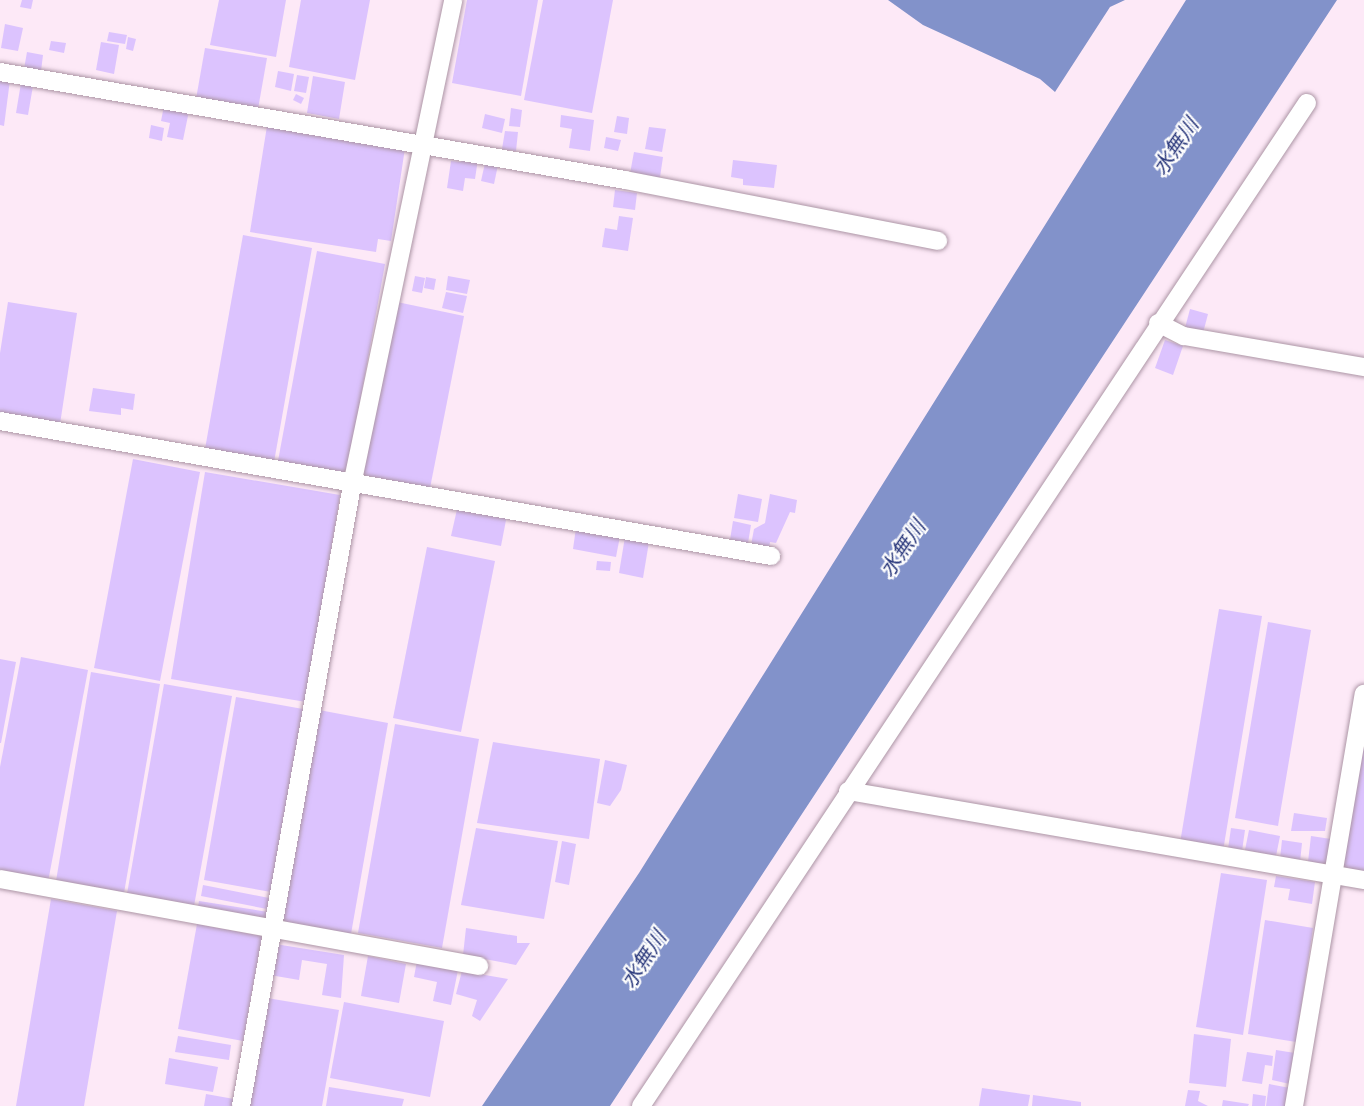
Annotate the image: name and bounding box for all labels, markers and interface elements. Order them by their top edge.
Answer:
water label: 水無川 [1147,113,1203,179]
water label: 水無川 [874,515,930,581]
water label: 水無川 [615,926,671,992]

